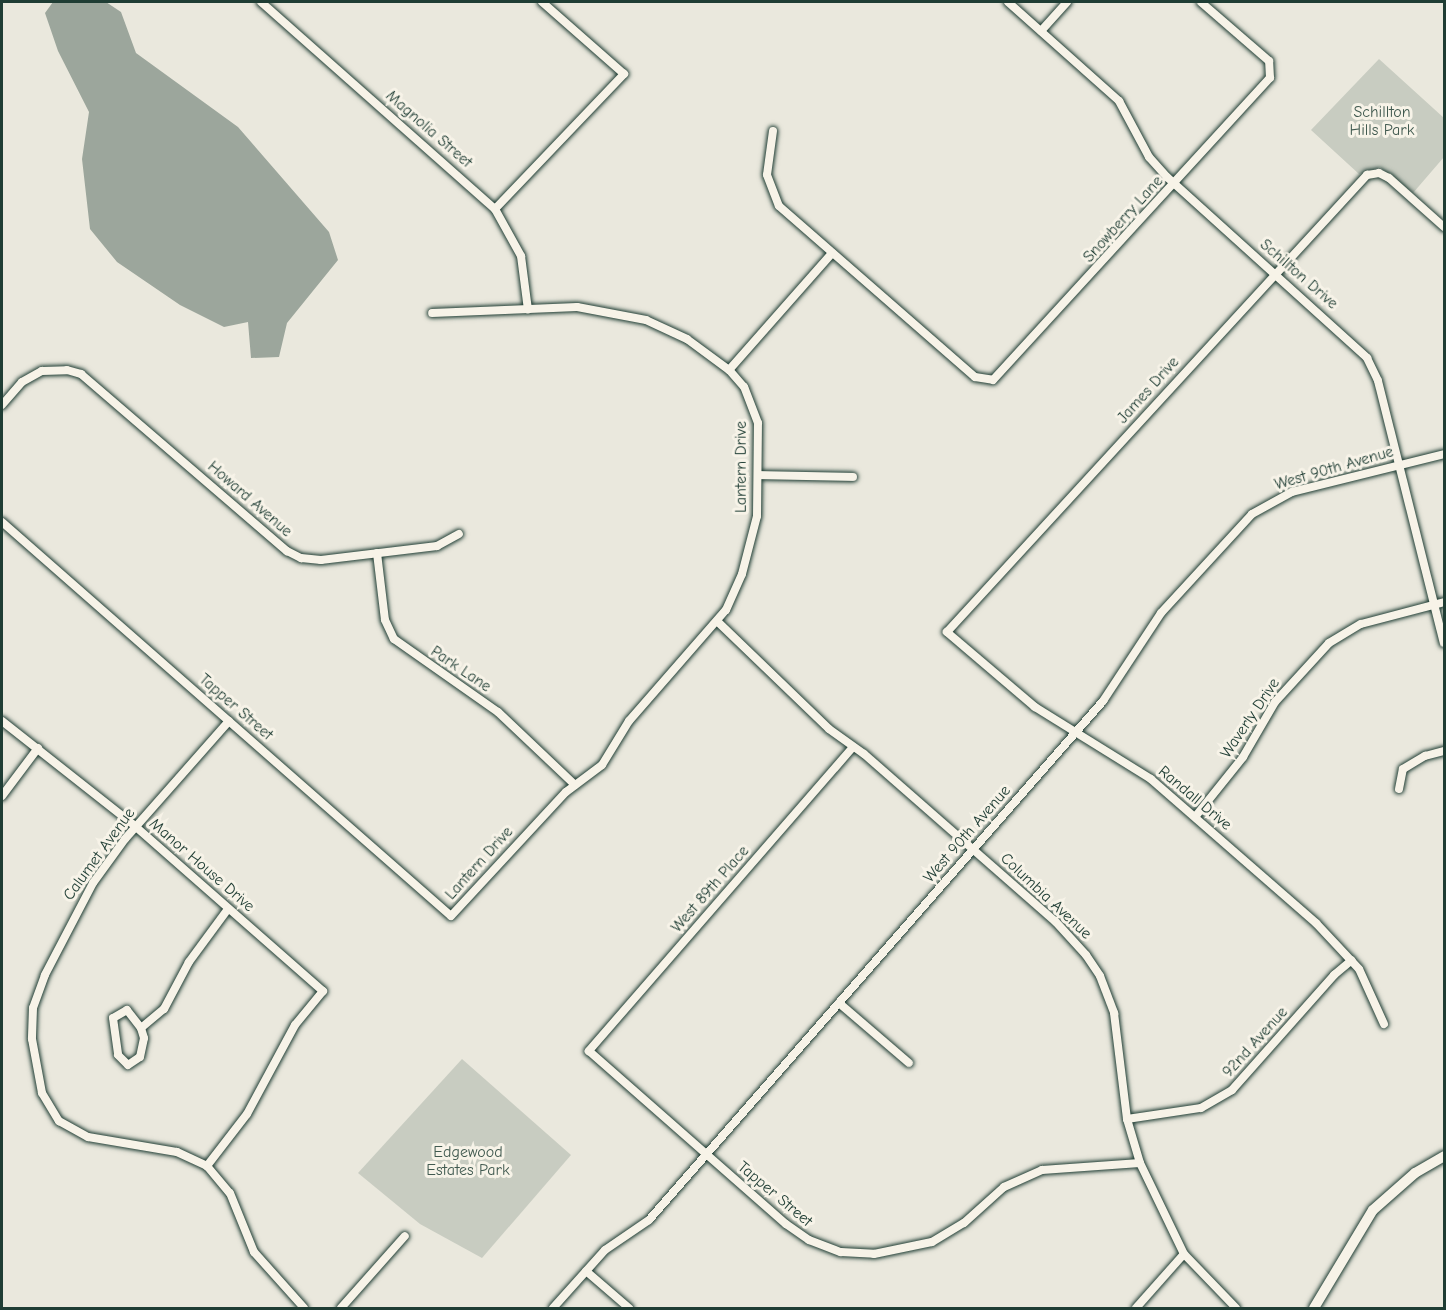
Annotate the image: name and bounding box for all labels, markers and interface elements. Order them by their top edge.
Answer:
street label: Magnolia Street [382,86,476,172]
park label: Schillton Hills Park [1350,102,1414,140]
street label: Snowberry Lane [1079,172,1167,266]
street label: Schillton Drive [1256,235,1342,313]
street label: James Drive [1113,353,1183,427]
street label: Lantern Drive [731,421,751,513]
street label: West 90th Avenue [1272,442,1396,494]
street label: Howard Avenue [204,457,296,541]
street label: Park Lane [427,642,495,696]
street label: Tapper Street [195,670,277,744]
street label: Waverly Drive [1216,674,1284,762]
street label: Randall Drive [1154,762,1236,834]
street label: West 90th Avenue [919,781,1015,887]
street label: Calumet Avenue [59,804,139,904]
street label: Manor House Drive [145,814,259,916]
street label: Lantern Drive [441,822,517,904]
street label: West 89th Place [667,842,753,936]
street label: Columbia Avenue [996,849,1096,943]
street label: 92nd Avenue [1218,1003,1292,1081]
park label: Edgewood Estates Park [426,1142,510,1180]
street label: Tapper Street [734,1157,816,1231]

